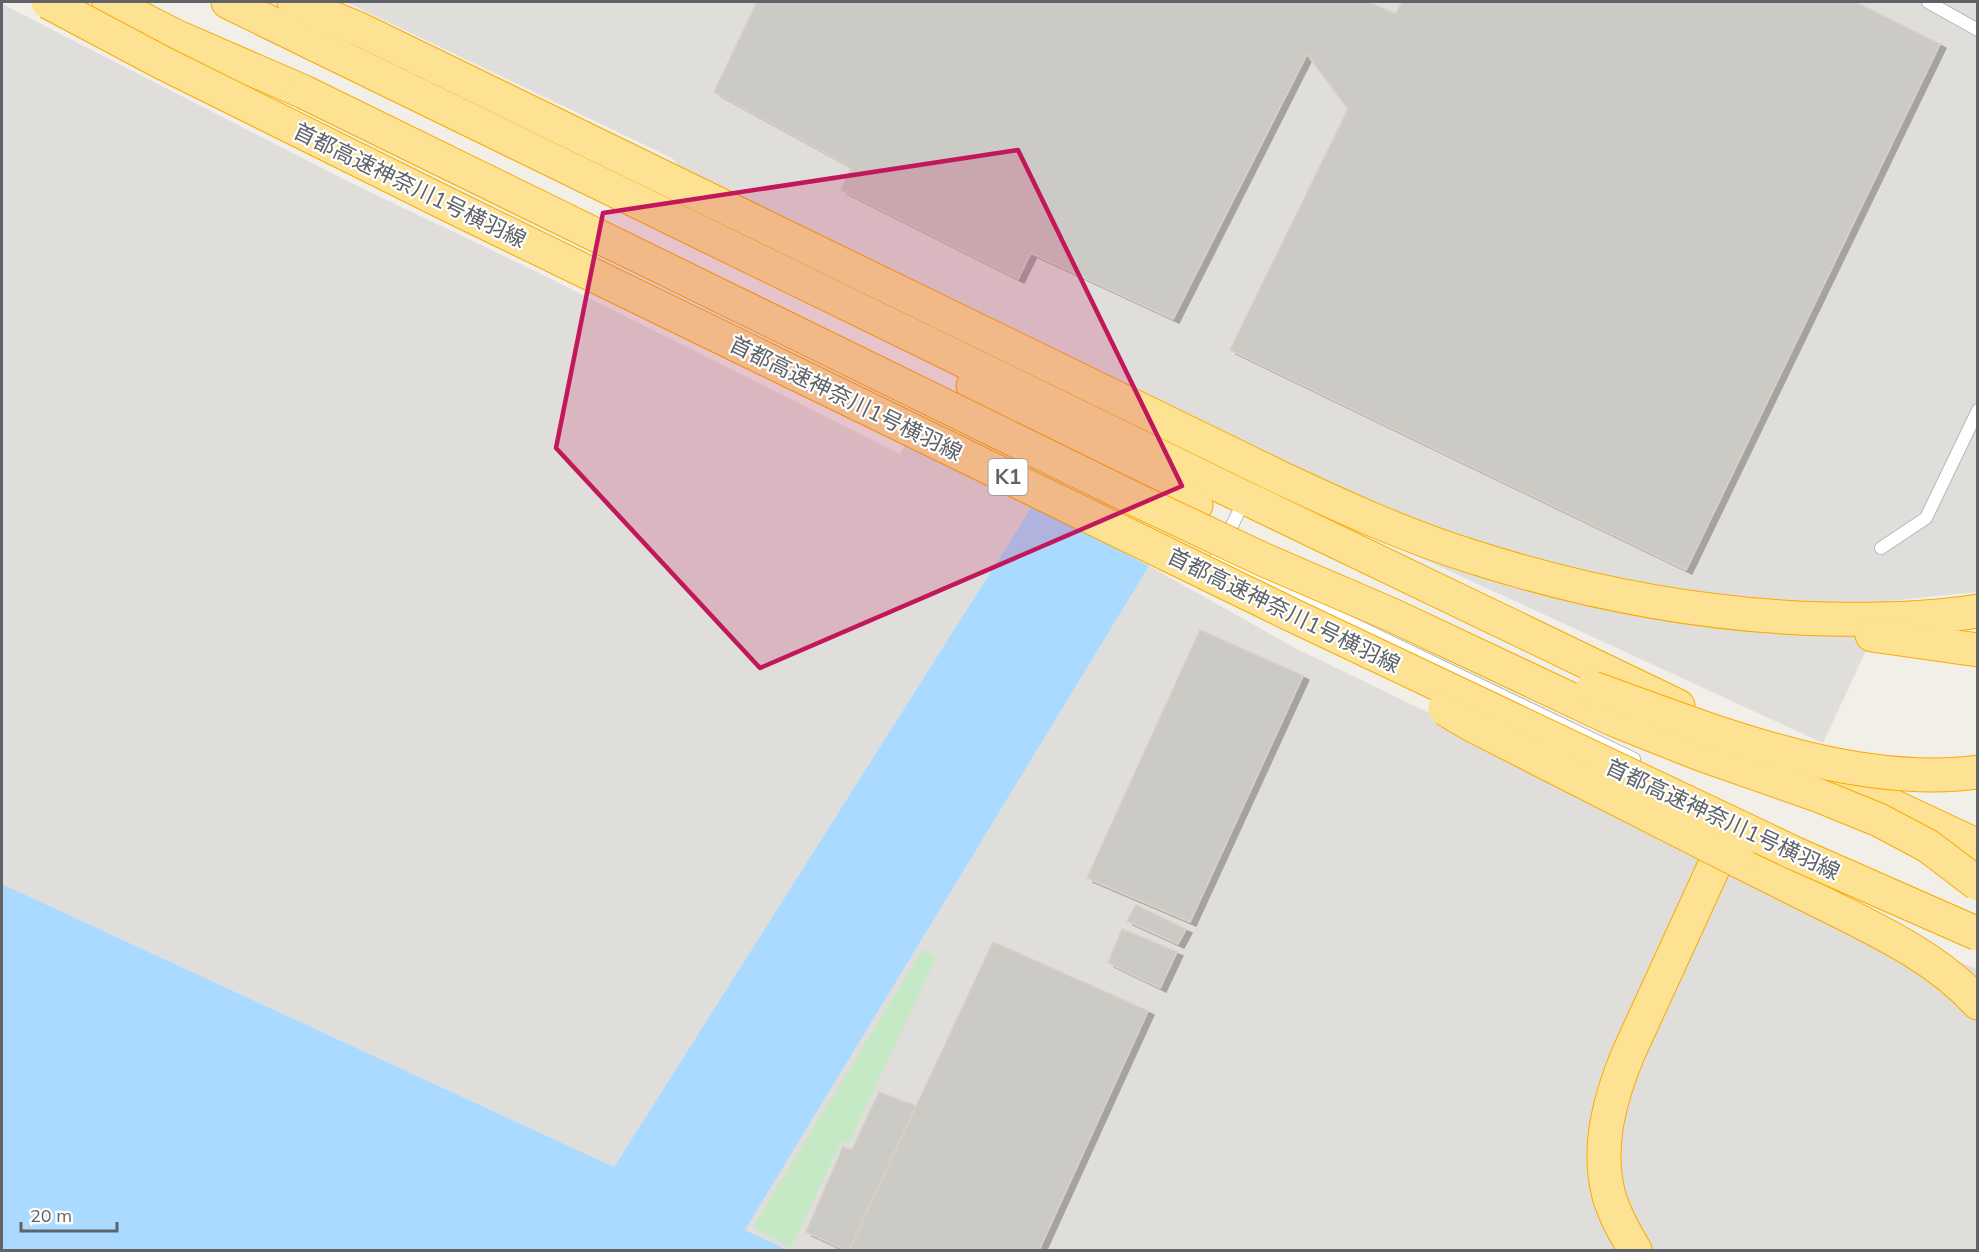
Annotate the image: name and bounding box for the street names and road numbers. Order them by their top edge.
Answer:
street label: 首都高速神奈川1号横羽線 [289,116,531,254]
street label: 首都高速神奈川1号横羽線 [725,329,967,467]
road number: K1 [988,459,1028,495]
street label: 首都高速神奈川1号横羽線 [1163,541,1405,679]
street label: 首都高速神奈川1号横羽線 [1601,752,1845,886]

